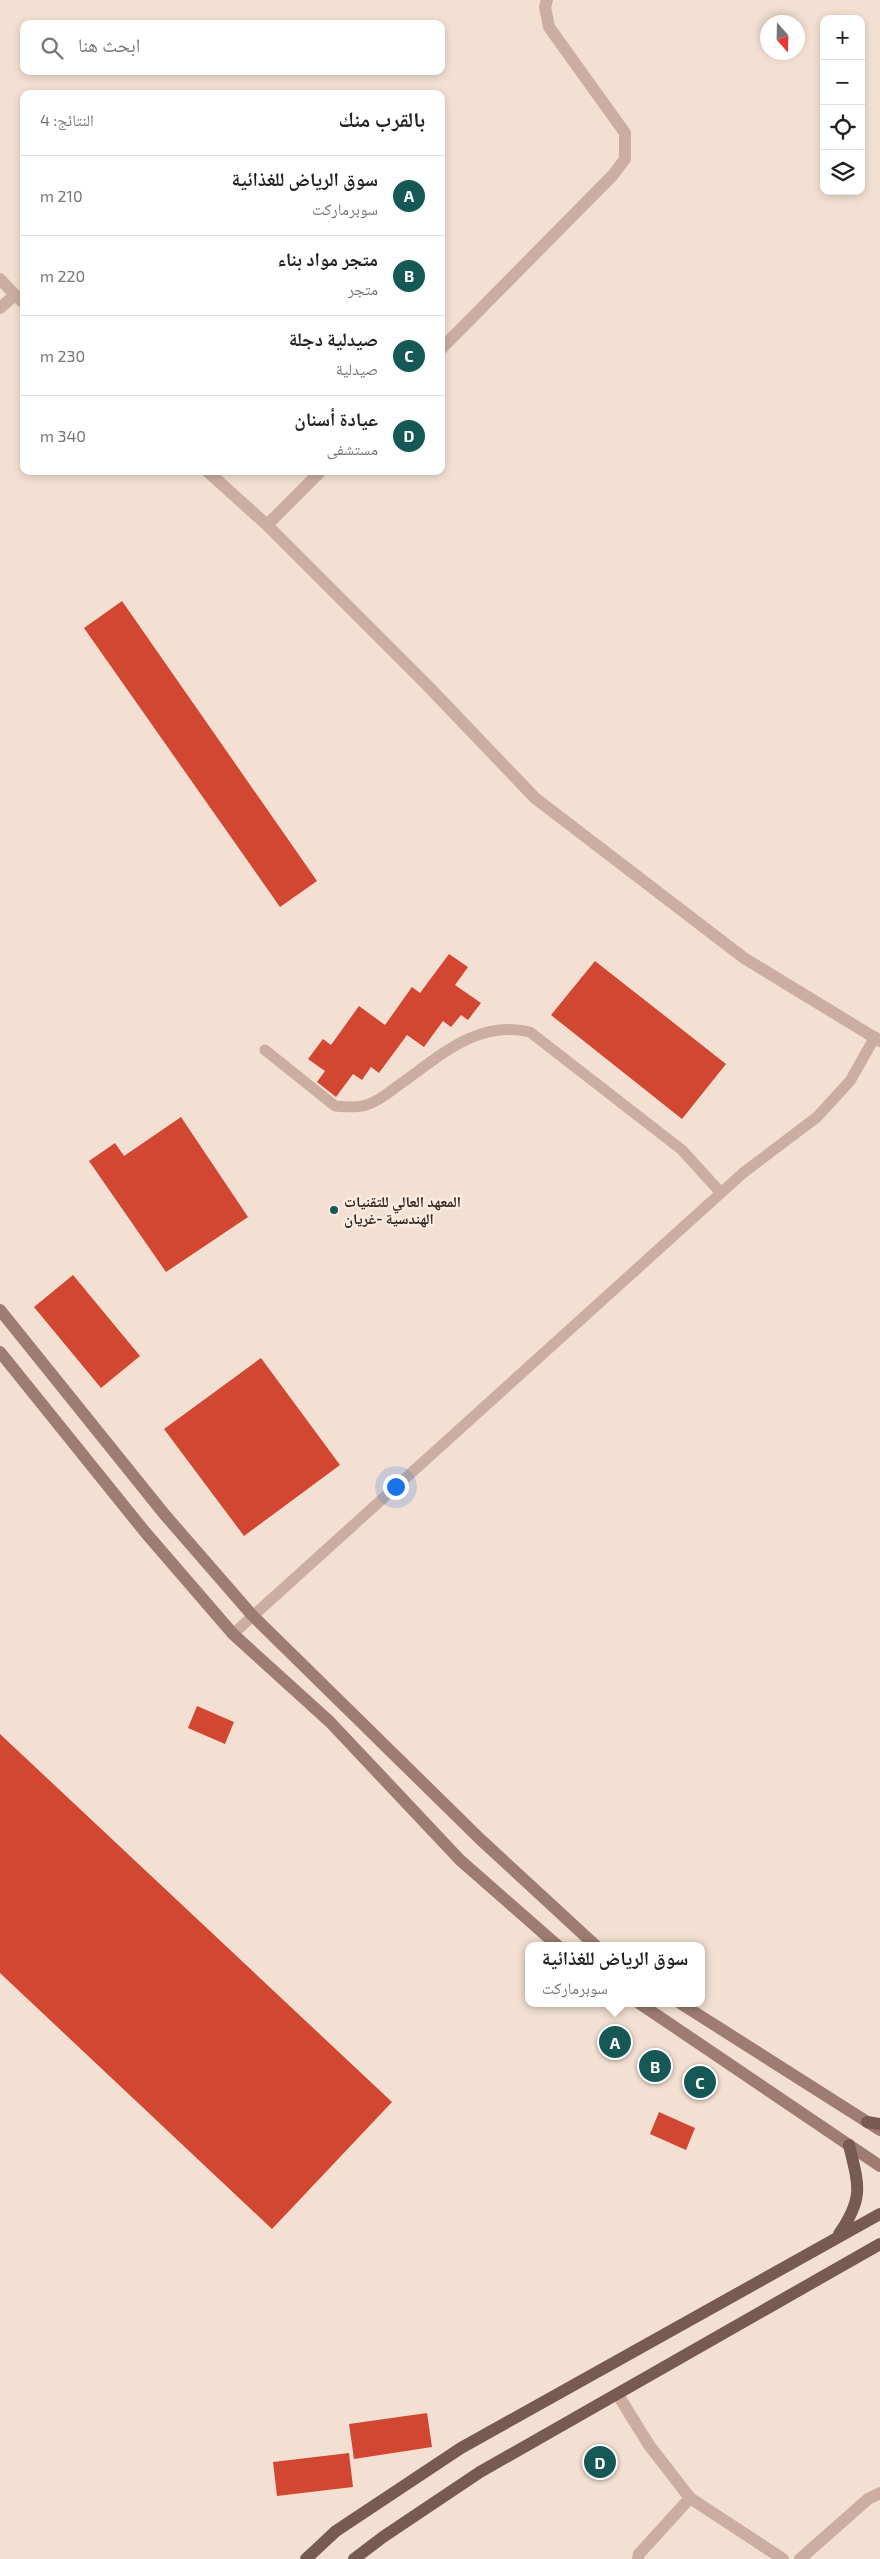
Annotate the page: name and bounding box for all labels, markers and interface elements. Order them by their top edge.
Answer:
north arrow [760,15,805,60]
map controls [820,15,865,195]
button: + [820,15,865,60]
search box [20,20,445,75]
text: ابحث هنا [78,33,140,56]
icon: search [38,34,66,62]
button: − [820,60,865,105]
button: locate [820,105,865,150]
text: بالقرب منك [339,106,425,131]
text: النتائج: 4 [40,110,94,129]
button: layers [820,150,865,195]
text: سوق الرياض للغذائية [232,167,378,190]
text: 210 m [40,186,83,205]
text: A [404,186,414,205]
text: سوبرماركت [312,199,378,218]
text: متجر مواد بناء [277,247,378,270]
text: 220 m [40,266,85,285]
text: B [404,266,414,285]
text: متجر [348,279,378,298]
text: صيدلية دجلة [289,327,378,350]
text: 230 m [40,346,85,365]
text: C [404,346,414,365]
text: صيدلية [336,359,378,378]
text: عيادة أسنان [294,407,378,430]
text: 340 m [40,426,86,445]
text: D [404,426,414,445]
text: مستشفى [327,439,378,458]
place label: المعهد العالي للتقنيات الهندسية -غريان [344,1192,461,1228]
marker: المعهد العالي للتقنيات الهندسية -غريان [328,1204,340,1216]
your location [383,1474,409,1500]
popup [525,1942,705,2007]
text: سوق الرياض للغذائية [542,1946,688,1969]
text: سوبرماركت [542,1978,608,1997]
pin: A [599,2023,631,2061]
pin: B [639,2047,671,2085]
pin: C [684,2063,716,2101]
pin: D [584,2443,616,2481]

